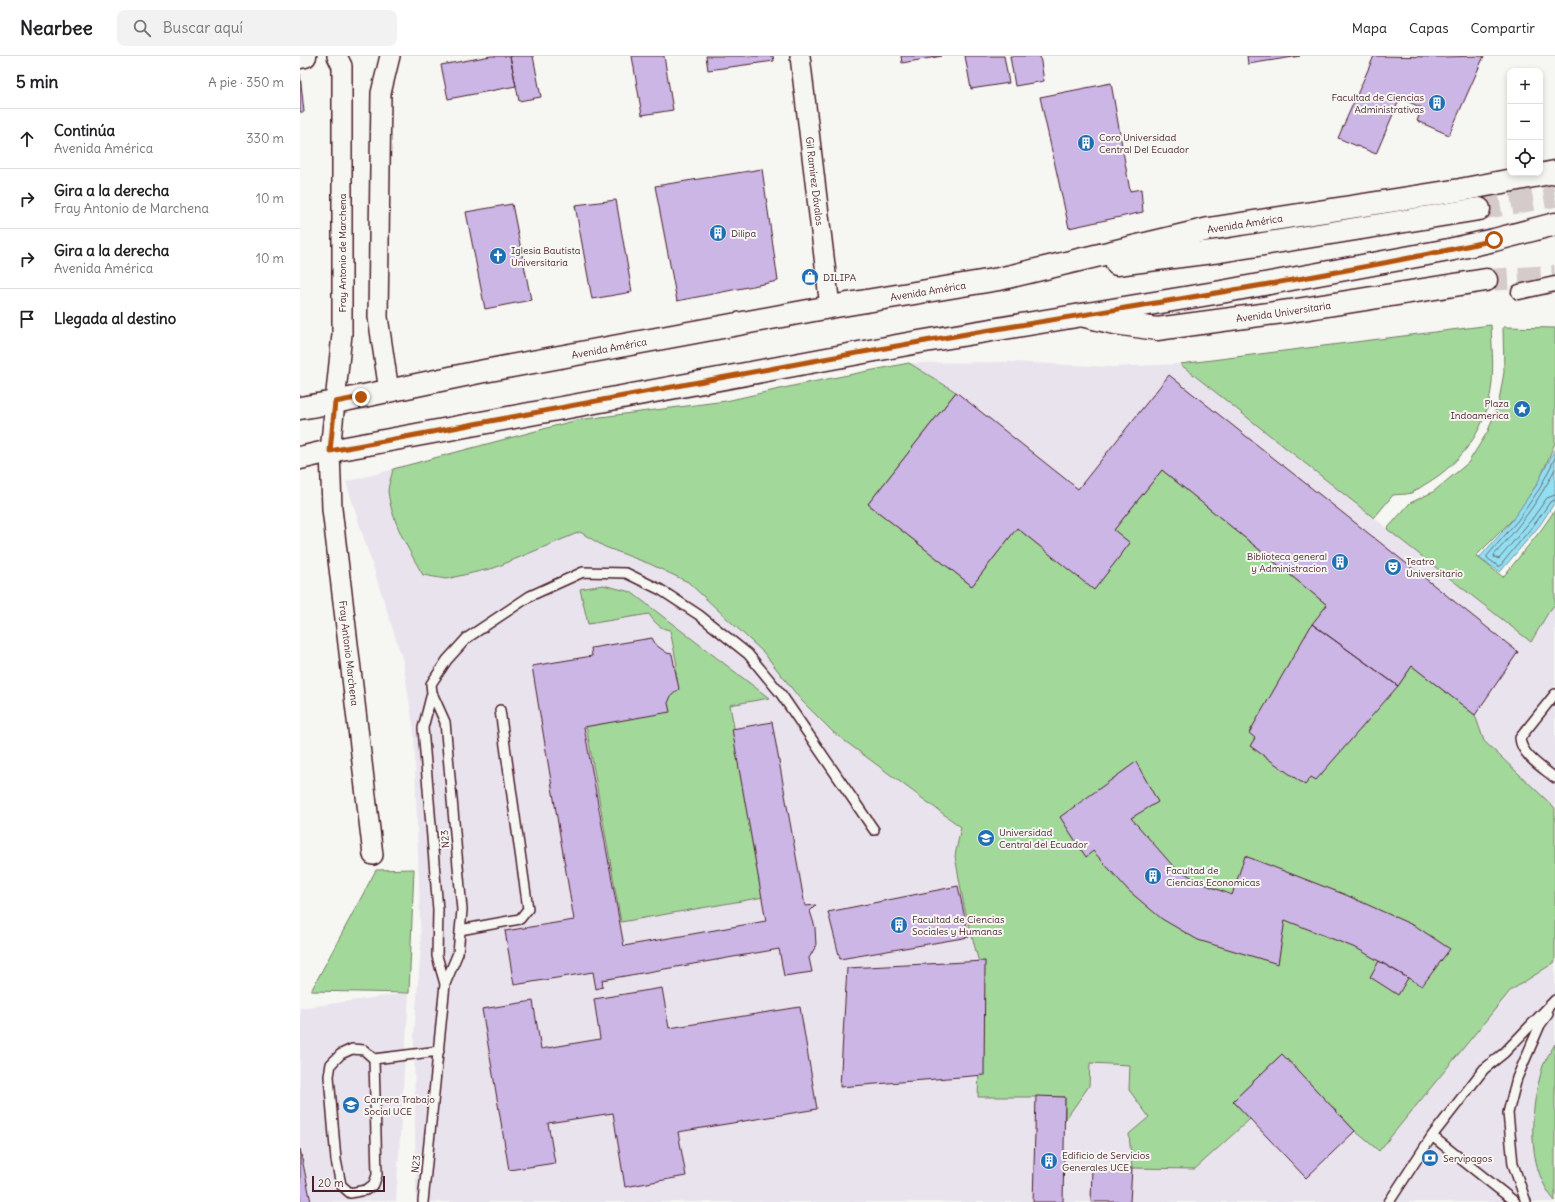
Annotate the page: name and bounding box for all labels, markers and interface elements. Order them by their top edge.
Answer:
search box [117,10,397,46]
text: Nearbee [20,16,93,40]
icon: search [131,17,153,39]
text: Buscar aquí [163,18,243,37]
text: Mapa [1352,19,1387,37]
text: Capas [1409,19,1449,37]
text: Compartir [1471,19,1535,37]
map controls [1507,68,1543,176]
button: + [1507,68,1543,104]
text: 5 min [16,71,58,93]
text: A pie · 350 m [208,74,284,91]
place label: Facultad de Ciencias Administrativas [1331,91,1424,116]
building icon: Facultad de Ciencias Administrativas [1427,93,1447,113]
button: − [1507,104,1543,140]
text: Continúa [54,121,115,140]
icon: ahead [16,128,38,150]
text: 330 m [246,130,284,147]
place label: Coro Universidad Central Del Ecuador [1099,131,1189,156]
building icon: Coro Universidad Central Del Ecuador [1076,133,1096,153]
street label: Gil Ramírez Dávalos [803,136,827,227]
text: Avenida América [54,140,153,157]
button: locate [1507,140,1543,176]
text: Gira a la derecha [54,181,169,200]
icon: right [16,188,38,210]
text: 10 m [256,190,284,207]
street label: Fray Antonio de Marchena [336,193,349,313]
text: Fray Antonio de Marchena [54,200,209,217]
street label: Avenida América [1206,211,1284,236]
building icon: Dilipa [708,223,728,243]
place label: Dilipa [731,227,757,240]
route start [1485,231,1503,249]
text: Gira a la derecha [54,241,169,260]
place label: Iglesia Bautista Universitaria [511,244,581,269]
church icon: Iglesia Bautista Universitaria [488,246,508,266]
icon: right [16,248,38,270]
text: 10 m [256,250,284,267]
text: Avenida América [54,260,153,277]
shop icon: DILIPA [800,267,820,287]
place label: DILIPA [823,271,857,284]
street label: Avenida América [889,278,967,303]
street label: Avenida Universitaria [1235,298,1332,325]
icon: arrive [16,308,38,330]
text: Llegada al destino [54,309,176,328]
street label: Avenida América [570,334,648,361]
route end [352,388,370,406]
place label: Plaza Indoamerica [1451,397,1509,422]
place icon: Plaza Indoamerica [1512,399,1532,419]
place label: Biblioteca general y Administracion [1247,550,1327,575]
building icon: Biblioteca general y Administracion [1330,552,1350,572]
place label: Teatro Universitario [1406,555,1463,580]
theatre icon: Teatro Universitario [1383,557,1403,577]
street label: Fray Antonio Marchena [336,600,362,707]
place label: Universidad Central del Ecuador [999,826,1088,851]
school or university icon: Universidad Central del Ecuador [976,828,996,848]
street label: N23 [438,829,452,849]
place label: Facultad de Ciencias Economicas [1166,864,1260,889]
building icon: Facultad de Ciencias Economicas [1143,866,1163,886]
place label: Facultad de Ciencias Sociales y Humanas [912,913,1005,938]
building icon: Facultad de Ciencias Sociales y Humanas [889,915,909,935]
place label: Carrera Trabajo Social UCE [364,1093,435,1118]
school or university icon: Carrera Trabajo Social UCE [341,1095,361,1115]
bank icon: Servipagos [1420,1148,1440,1168]
place label: Edificio de Servicios Generales UCE [1062,1149,1150,1174]
building icon: Edificio de Servicios Generales UCE [1039,1151,1059,1171]
place label: Servipagos [1443,1152,1493,1165]
street label: N23 [409,1154,423,1174]
scale bar [312,1174,385,1193]
text: 20 m [318,1176,344,1190]

